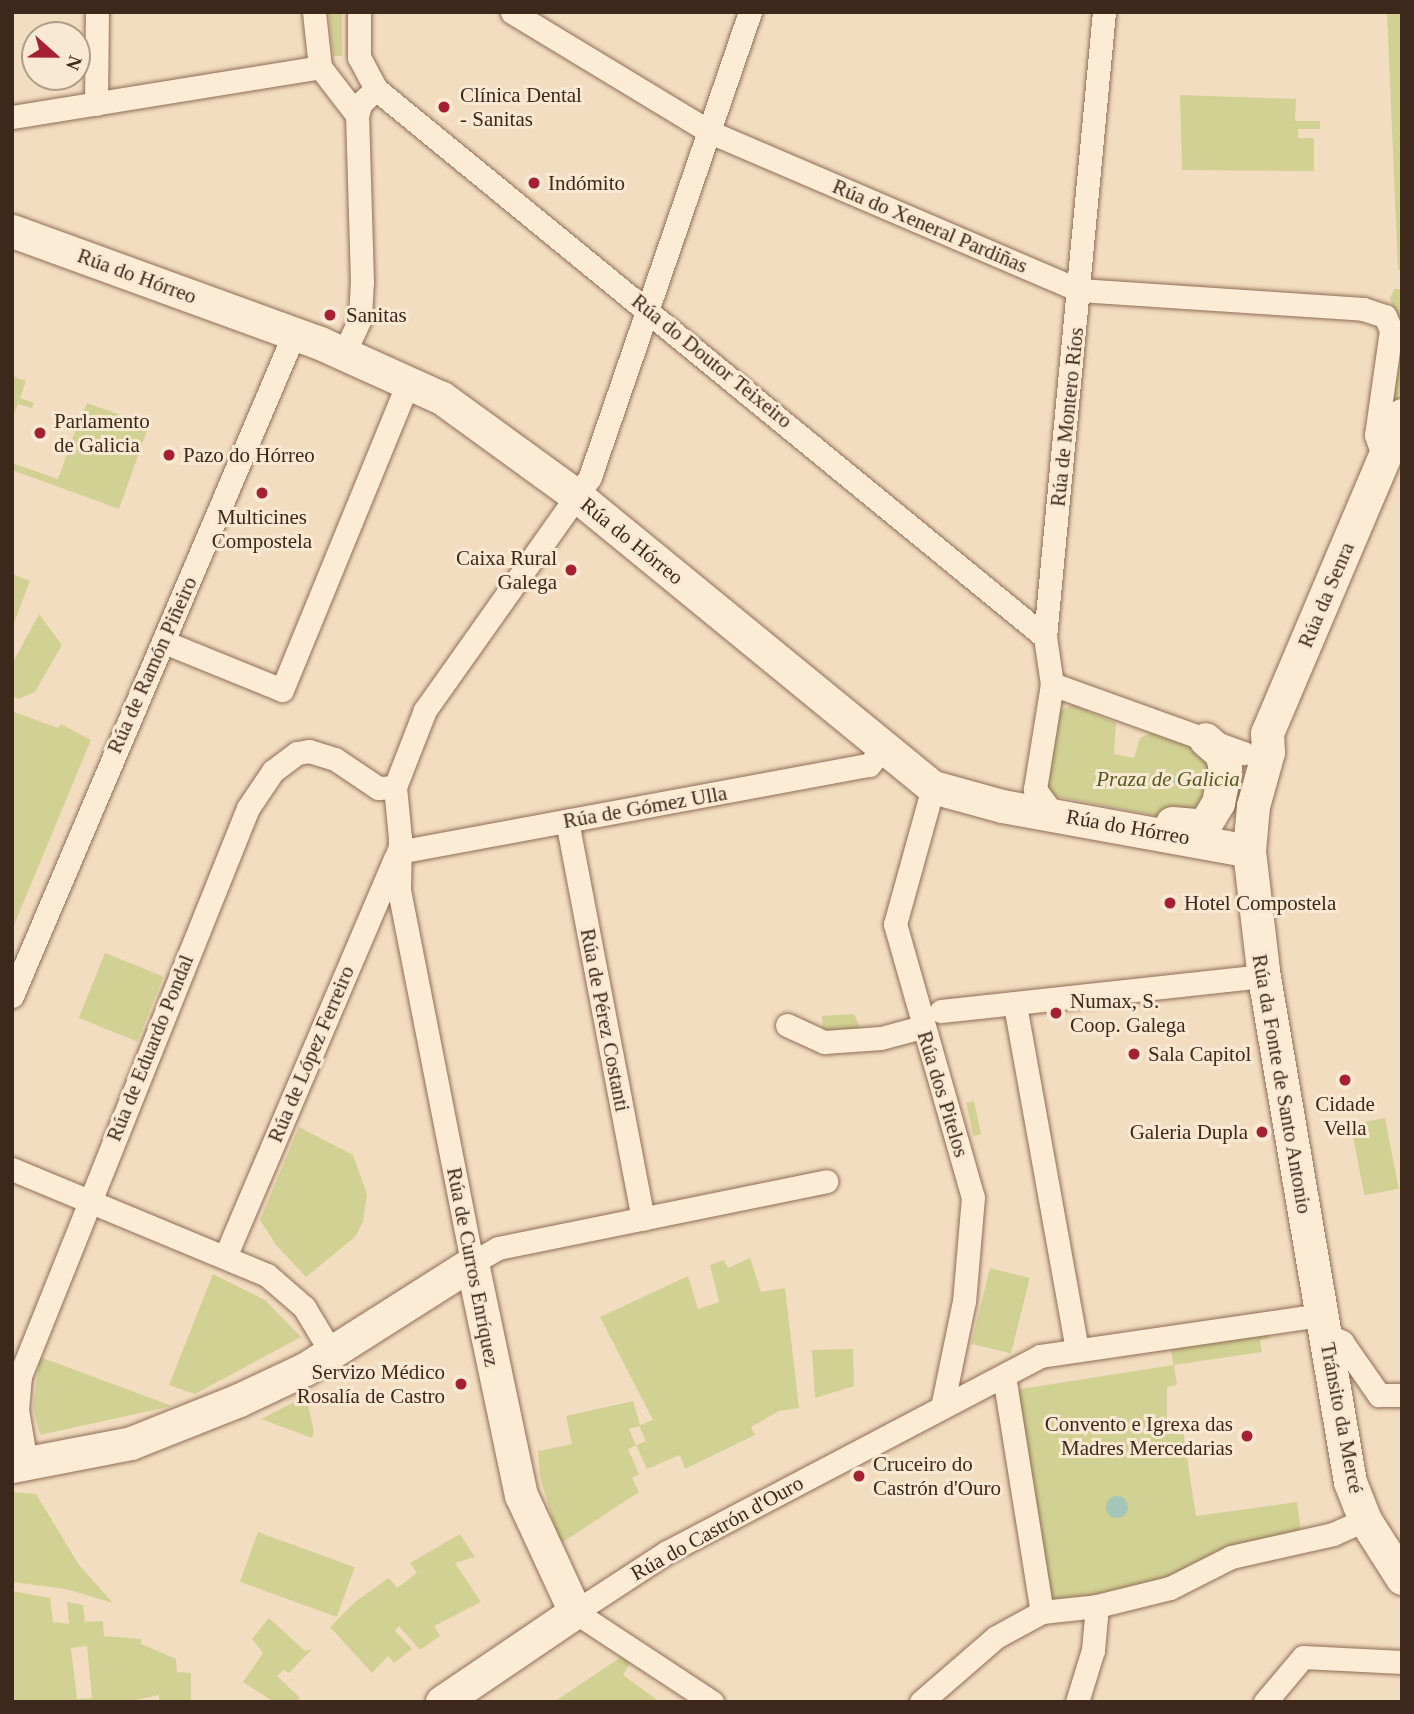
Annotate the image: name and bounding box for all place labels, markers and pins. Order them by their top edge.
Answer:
place label: Clínica Dental - Sanitas [460,82,582,132]
marker: Clínica Dental - Sanitas [434,97,454,117]
place label: Indómito [548,170,625,196]
marker: Indómito [526,175,542,191]
place label: Sanitas [346,302,407,328]
marker: Sanitas [320,305,340,325]
place label: Parlamento de Galicia [54,408,150,458]
marker: Parlamento de Galicia [32,425,48,441]
place label: Pazo do Hórreo [183,442,315,468]
marker: Pazo do Hórreo [161,447,177,463]
marker: Multicines Compostela [254,485,270,501]
place label: Multicines Compostela [212,504,312,554]
place label: Caixa Rural Galega [456,545,557,595]
marker: Caixa Rural Galega [563,562,579,578]
place label: Hotel Compostela [1184,890,1336,916]
marker: Hotel Compostela [1162,895,1178,911]
place label: Numax, S. Coop. Galega [1070,988,1185,1038]
marker: Numax, S. Coop. Galega [1048,1005,1064,1021]
place label: Sala Capitol [1148,1041,1251,1067]
marker: Sala Capitol [1126,1046,1142,1062]
marker: Cidade Vella [1337,1072,1353,1088]
place label: Cidade Vella [1315,1091,1375,1141]
place label: Galeria Dupla [1130,1119,1248,1145]
marker: Galeria Dupla [1254,1124,1270,1140]
place label: Servizo Médico Rosalía de Castro [297,1359,445,1409]
marker: Servizo Médico Rosalía de Castro [451,1374,471,1394]
place label: Convento e Igrexa das Madres Mercedarias [1045,1411,1233,1461]
marker: Convento e Igrexa das Madres Mercedarias [1239,1428,1255,1444]
place label: Cruceiro do Castrón d'Ouro [873,1451,1001,1501]
marker: Cruceiro do Castrón d'Ouro [851,1468,867,1484]

